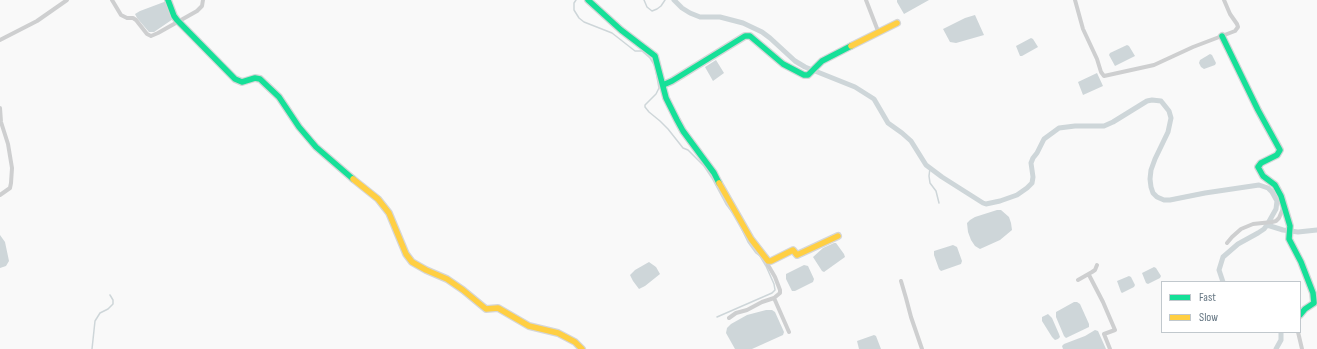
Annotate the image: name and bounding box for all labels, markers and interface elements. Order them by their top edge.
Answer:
legend [1161,281,1301,333]
text: Fast [1199,290,1216,305]
text: Slow [1199,310,1218,325]

